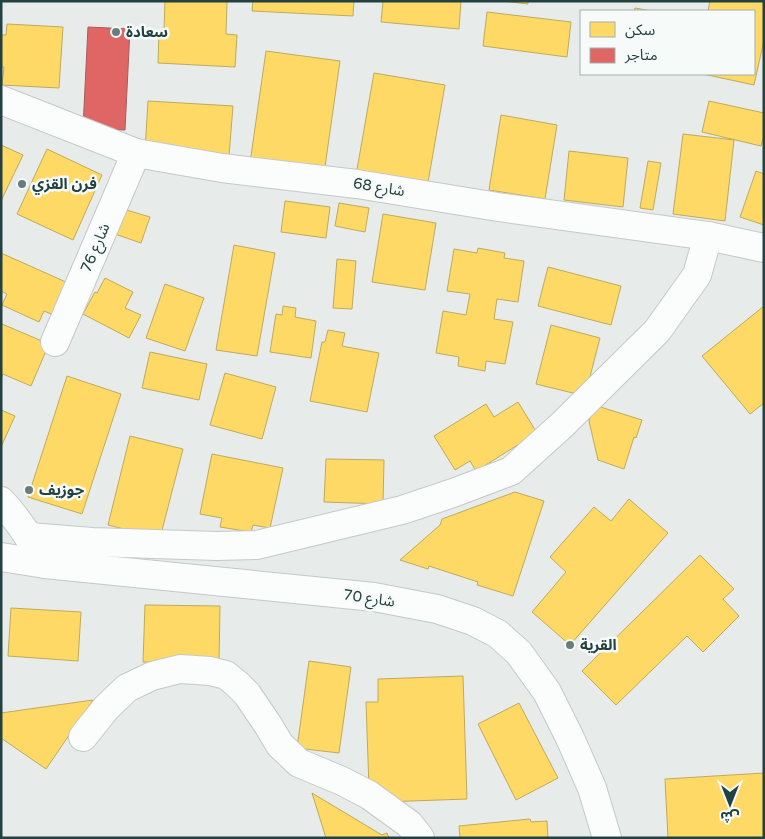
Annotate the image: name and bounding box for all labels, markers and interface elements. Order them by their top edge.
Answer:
legend [580,10,755,75]
text: سكن [625,21,656,39]
place label: سعادة [126,23,168,41]
marker: سعادة [110,26,122,38]
text: متاجر [624,46,658,64]
street label: شارع 68 [351,174,406,203]
place label: فرن القزي [32,175,97,195]
marker: فرن القزي [16,178,28,190]
street label: شارع 76 [77,220,116,277]
place label: جوزيف [39,481,85,499]
marker: جوزيف [23,484,35,496]
street label: شارع 70 [342,585,396,614]
place label: القرية [580,636,617,654]
marker: القرية [564,639,576,651]
north arrow [705,779,755,829]
text: ش [720,808,740,825]

